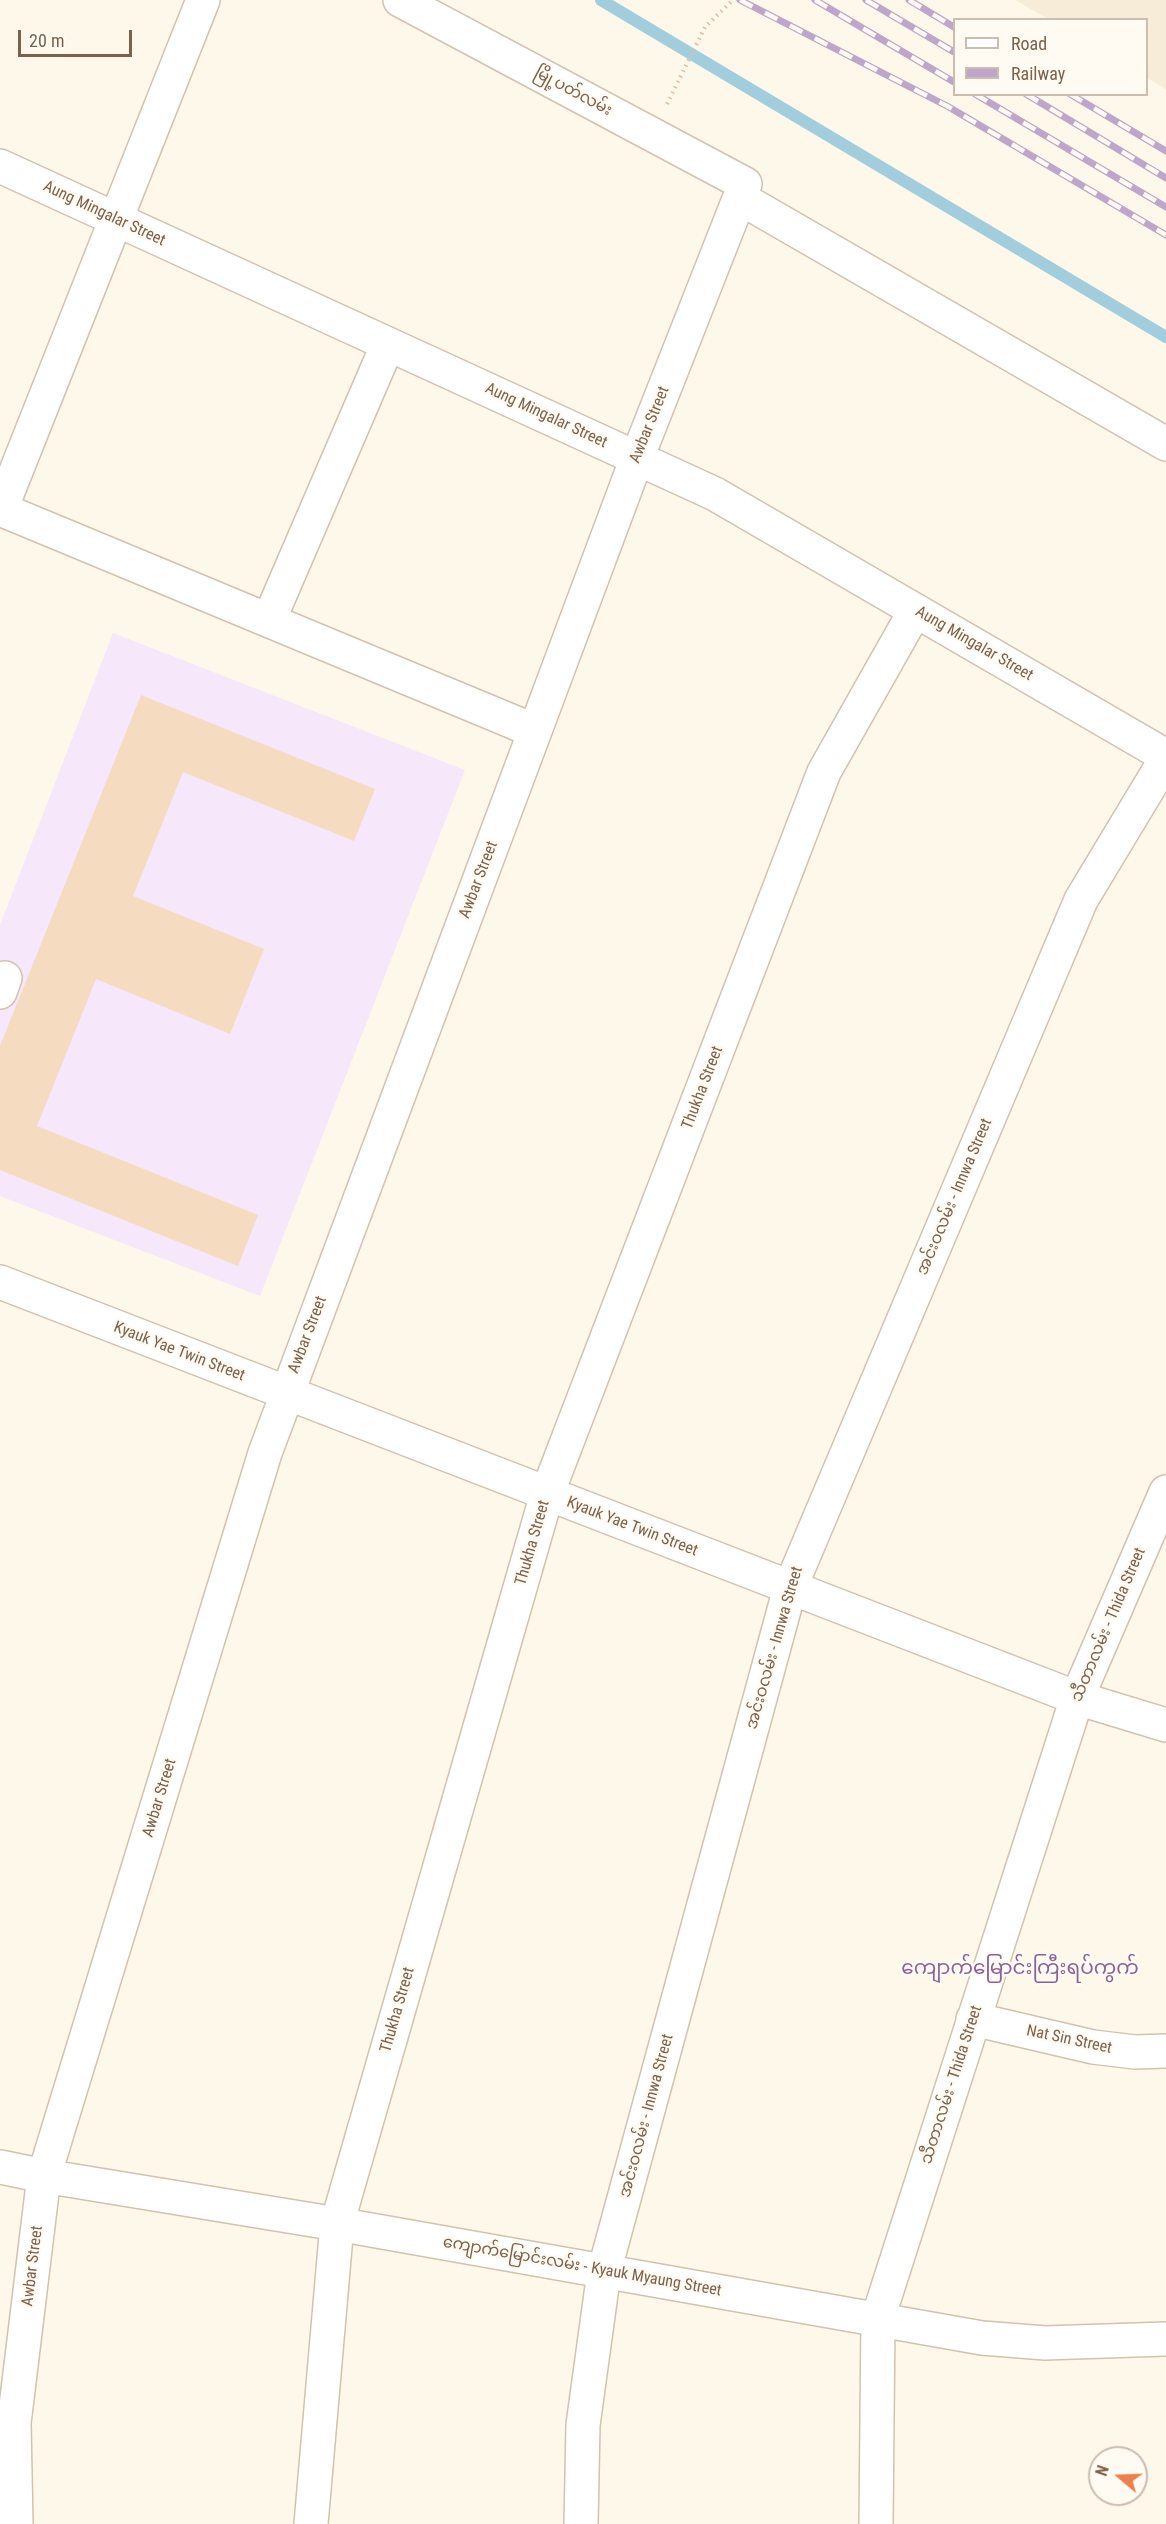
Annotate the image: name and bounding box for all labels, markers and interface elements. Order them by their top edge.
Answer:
scale bar [21,18,135,56]
legend [953,18,1148,96]
text: 20 m [29,30,64,51]
text: Road [1011,33,1047,54]
text: Railway [1011,63,1065,84]
street label: မြို့ပတ်လမ်း [531,64,615,120]
street label: Aung Mingalar Street [40,177,168,251]
street label: Aung Mingalar Street [482,379,610,453]
street label: Awbar Street [626,384,674,466]
street label: Aung Mingalar Street [912,603,1036,685]
street label: Awbar Street [456,839,502,921]
street label: Thukha Street [678,1044,728,1132]
street label: အင်းဝလမ်း - Innwa Street [913,1116,997,1278]
street label: Awbar Street [285,1294,331,1376]
street label: Kyauk Yae Twin Street [111,1318,247,1386]
street label: Kyauk Yae Twin Street [564,1493,700,1561]
street label: Thukha Street [512,1498,554,1588]
street label: သီတာလမ်း - Thida Street [1068,1545,1150,1705]
street label: အင်းဝလမ်း - Innwa Street [743,1565,807,1731]
street label: Awbar Street [139,1756,181,1840]
district label: ကျောက်မြောင်းကြီးရပ်ကွက် [901,1957,1139,1981]
street label: Thukha Street [377,1965,419,2055]
street label: သီတာလမ်း - Thida Street [917,2003,987,2167]
street label: Nat Sin Street [1025,2022,1113,2058]
street label: အင်းဝလမ်း - Innwa Street [616,2032,678,2200]
street label: Awbar Street [19,2225,47,2307]
street label: ကျောက်မြောင်းလမ်း - Kyauk Myaung Street [441,2233,723,2301]
north arrow [1088,2446,1148,2506]
text: N [1092,2463,1113,2478]

